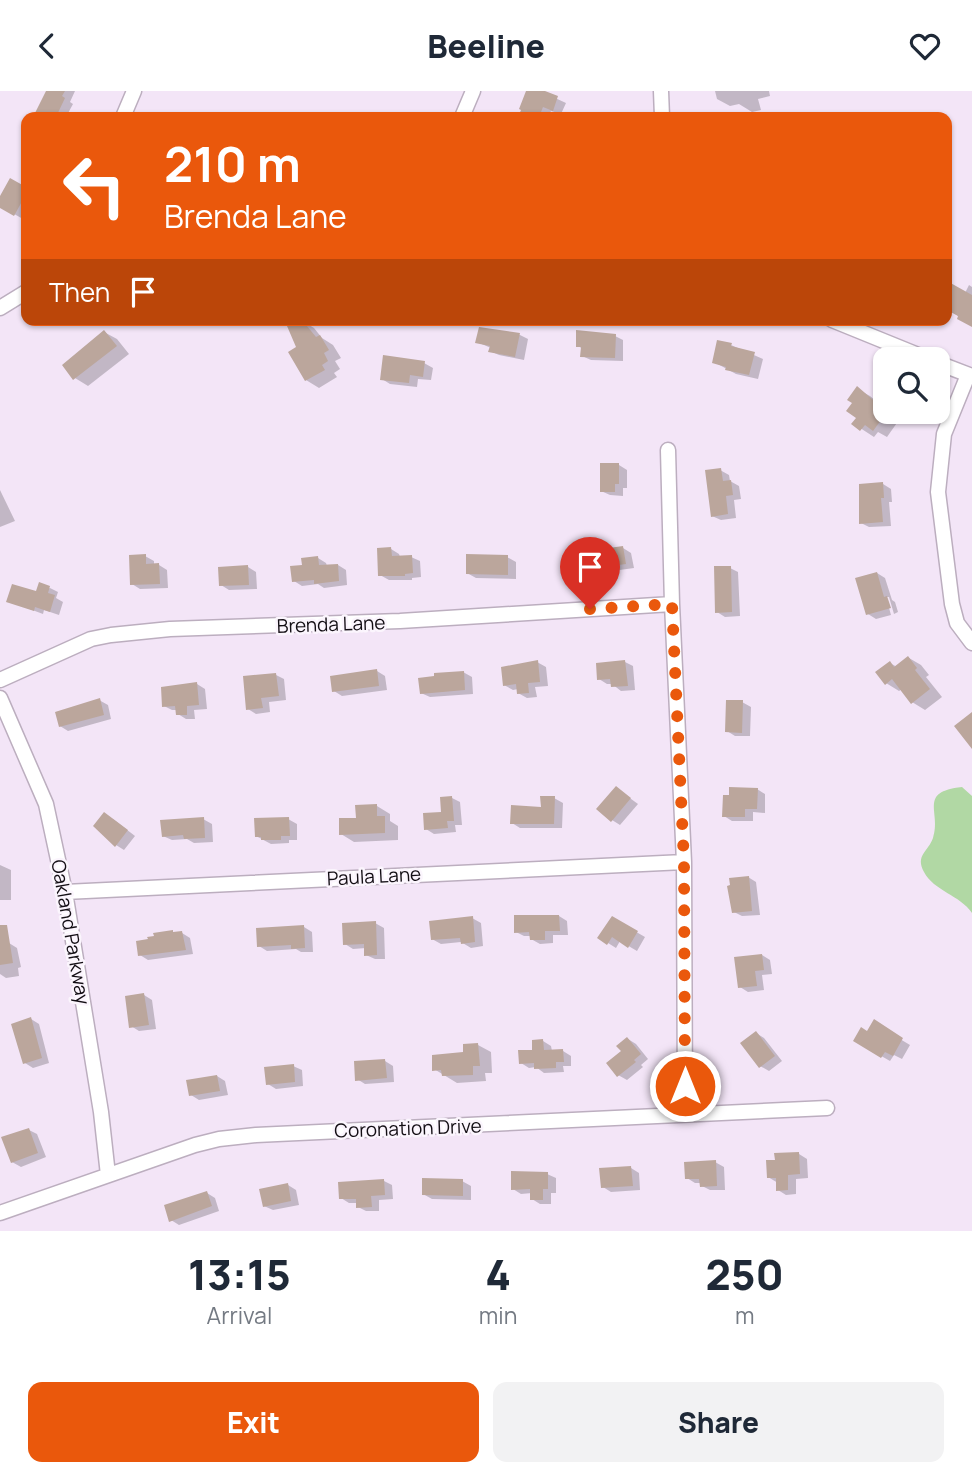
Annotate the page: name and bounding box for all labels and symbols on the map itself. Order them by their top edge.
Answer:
pin [560,537,620,609]
street label: Brenda Lane [276,609,386,639]
street label: Oakland Parkway [45,857,97,1007]
street label: Paula Lane [326,861,422,891]
position arrow [648,1049,722,1123]
street label: Coronation Drive [334,1112,482,1144]

